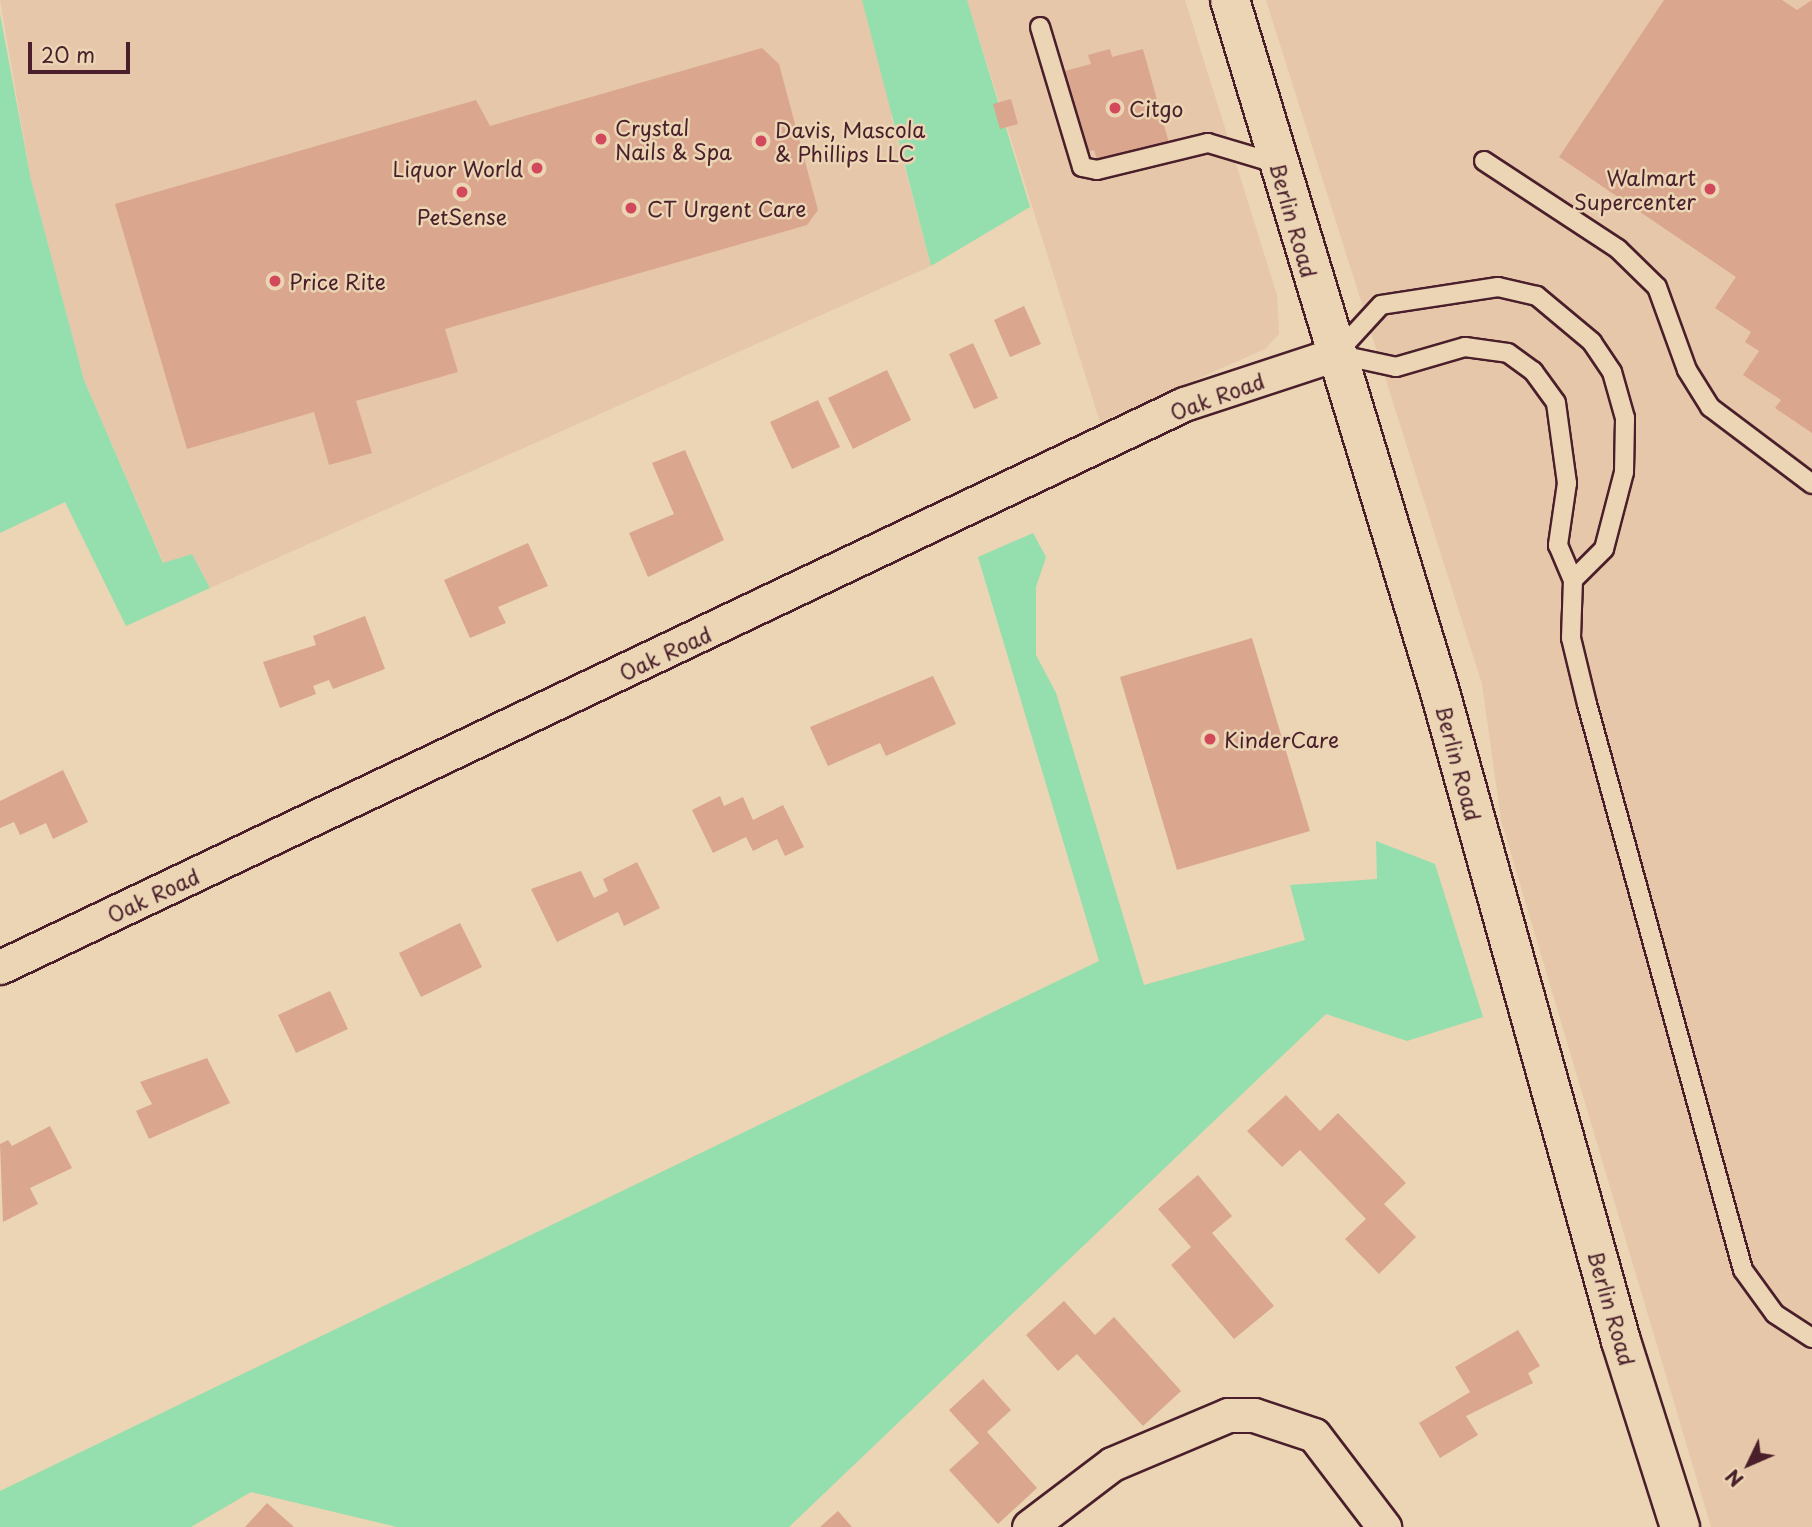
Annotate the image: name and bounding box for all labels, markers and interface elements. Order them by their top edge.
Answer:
scale bar [32,28,133,72]
text: 20 m [41,38,95,70]
place label: Citgo [1129,95,1183,121]
marker: Citgo [1107,100,1123,116]
place label: Crystal Nails & Spa [615,114,734,164]
place label: Davis, Mascola & Phillips LLC [775,116,926,166]
marker: Crystal Nails & Spa [593,131,609,147]
marker: Davis, Mascola & Phillips LLC [753,133,769,149]
place label: Liquor World [392,155,523,181]
street label: Berlin Road [1266,159,1322,281]
marker: Liquor World [529,160,545,176]
place label: Walmart Supercenter [1574,164,1696,214]
marker: Walmart Supercenter [1702,181,1718,197]
marker: PetSense [454,184,470,200]
place label: CT Urgent Care [647,195,808,221]
marker: CT Urgent Care [621,198,641,218]
place label: PetSense [417,203,507,229]
place label: Price Rite [289,268,385,294]
marker: Price Rite [267,273,283,289]
street label: Oak Road [1166,367,1268,425]
street label: Oak Road [614,620,716,686]
street label: Berlin Road [1431,702,1487,824]
place label: KinderCare [1224,726,1339,752]
marker: KinderCare [1202,731,1218,747]
street label: Oak Road [102,862,204,928]
street label: Berlin Road [1584,1247,1640,1369]
north arrow [1714,1429,1784,1499]
text: N [1719,1463,1749,1494]

